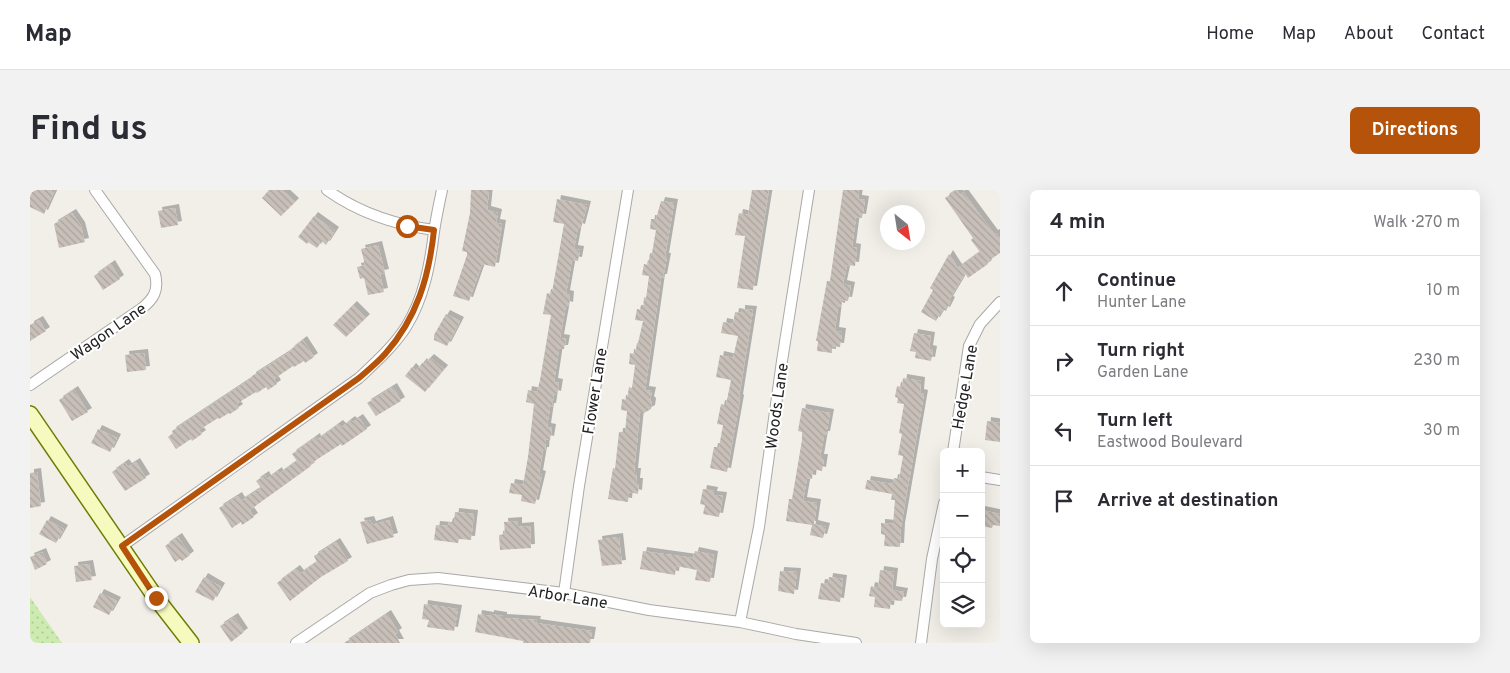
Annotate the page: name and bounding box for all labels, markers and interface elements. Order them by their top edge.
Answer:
text: Map [25,20,72,50]
text: Home [1206,23,1254,46]
text: Map [1282,23,1316,46]
text: About [1344,23,1393,46]
text: Contact [1421,23,1485,46]
button: Directions [1350,107,1480,154]
text: Find us [30,108,148,152]
north arrow [880,205,925,250]
text: 4 min [1050,209,1106,236]
text: Walk · 270 m [1373,213,1460,233]
route start [396,215,419,238]
text: Continue [1097,269,1176,293]
icon: ahead [1050,277,1078,305]
text: 10 m [1426,281,1460,301]
text: Hunter Lane [1097,293,1186,313]
street label: Wagon Lane [68,299,151,366]
text: Turn right [1097,339,1185,363]
street label: Hedge Lane [949,343,983,431]
street label: Flower Lane [579,347,613,436]
icon: right [1050,347,1078,375]
text: 230 m [1413,351,1460,371]
street label: Woods Lane [762,362,794,451]
text: Garden Lane [1097,363,1188,383]
text: Turn left [1097,409,1173,433]
icon: left [1050,417,1078,445]
text: 30 m [1423,421,1460,441]
text: Eastwood Boulevard [1097,433,1243,453]
map controls [940,448,985,628]
button: + [940,448,985,493]
icon: arrive [1050,487,1078,515]
text: Arrive at destination [1097,489,1278,513]
button: − [940,493,985,538]
button: locate [940,538,985,583]
street label: Arbor Lane [526,582,609,614]
button: layers [940,583,985,628]
route end [145,587,168,610]

